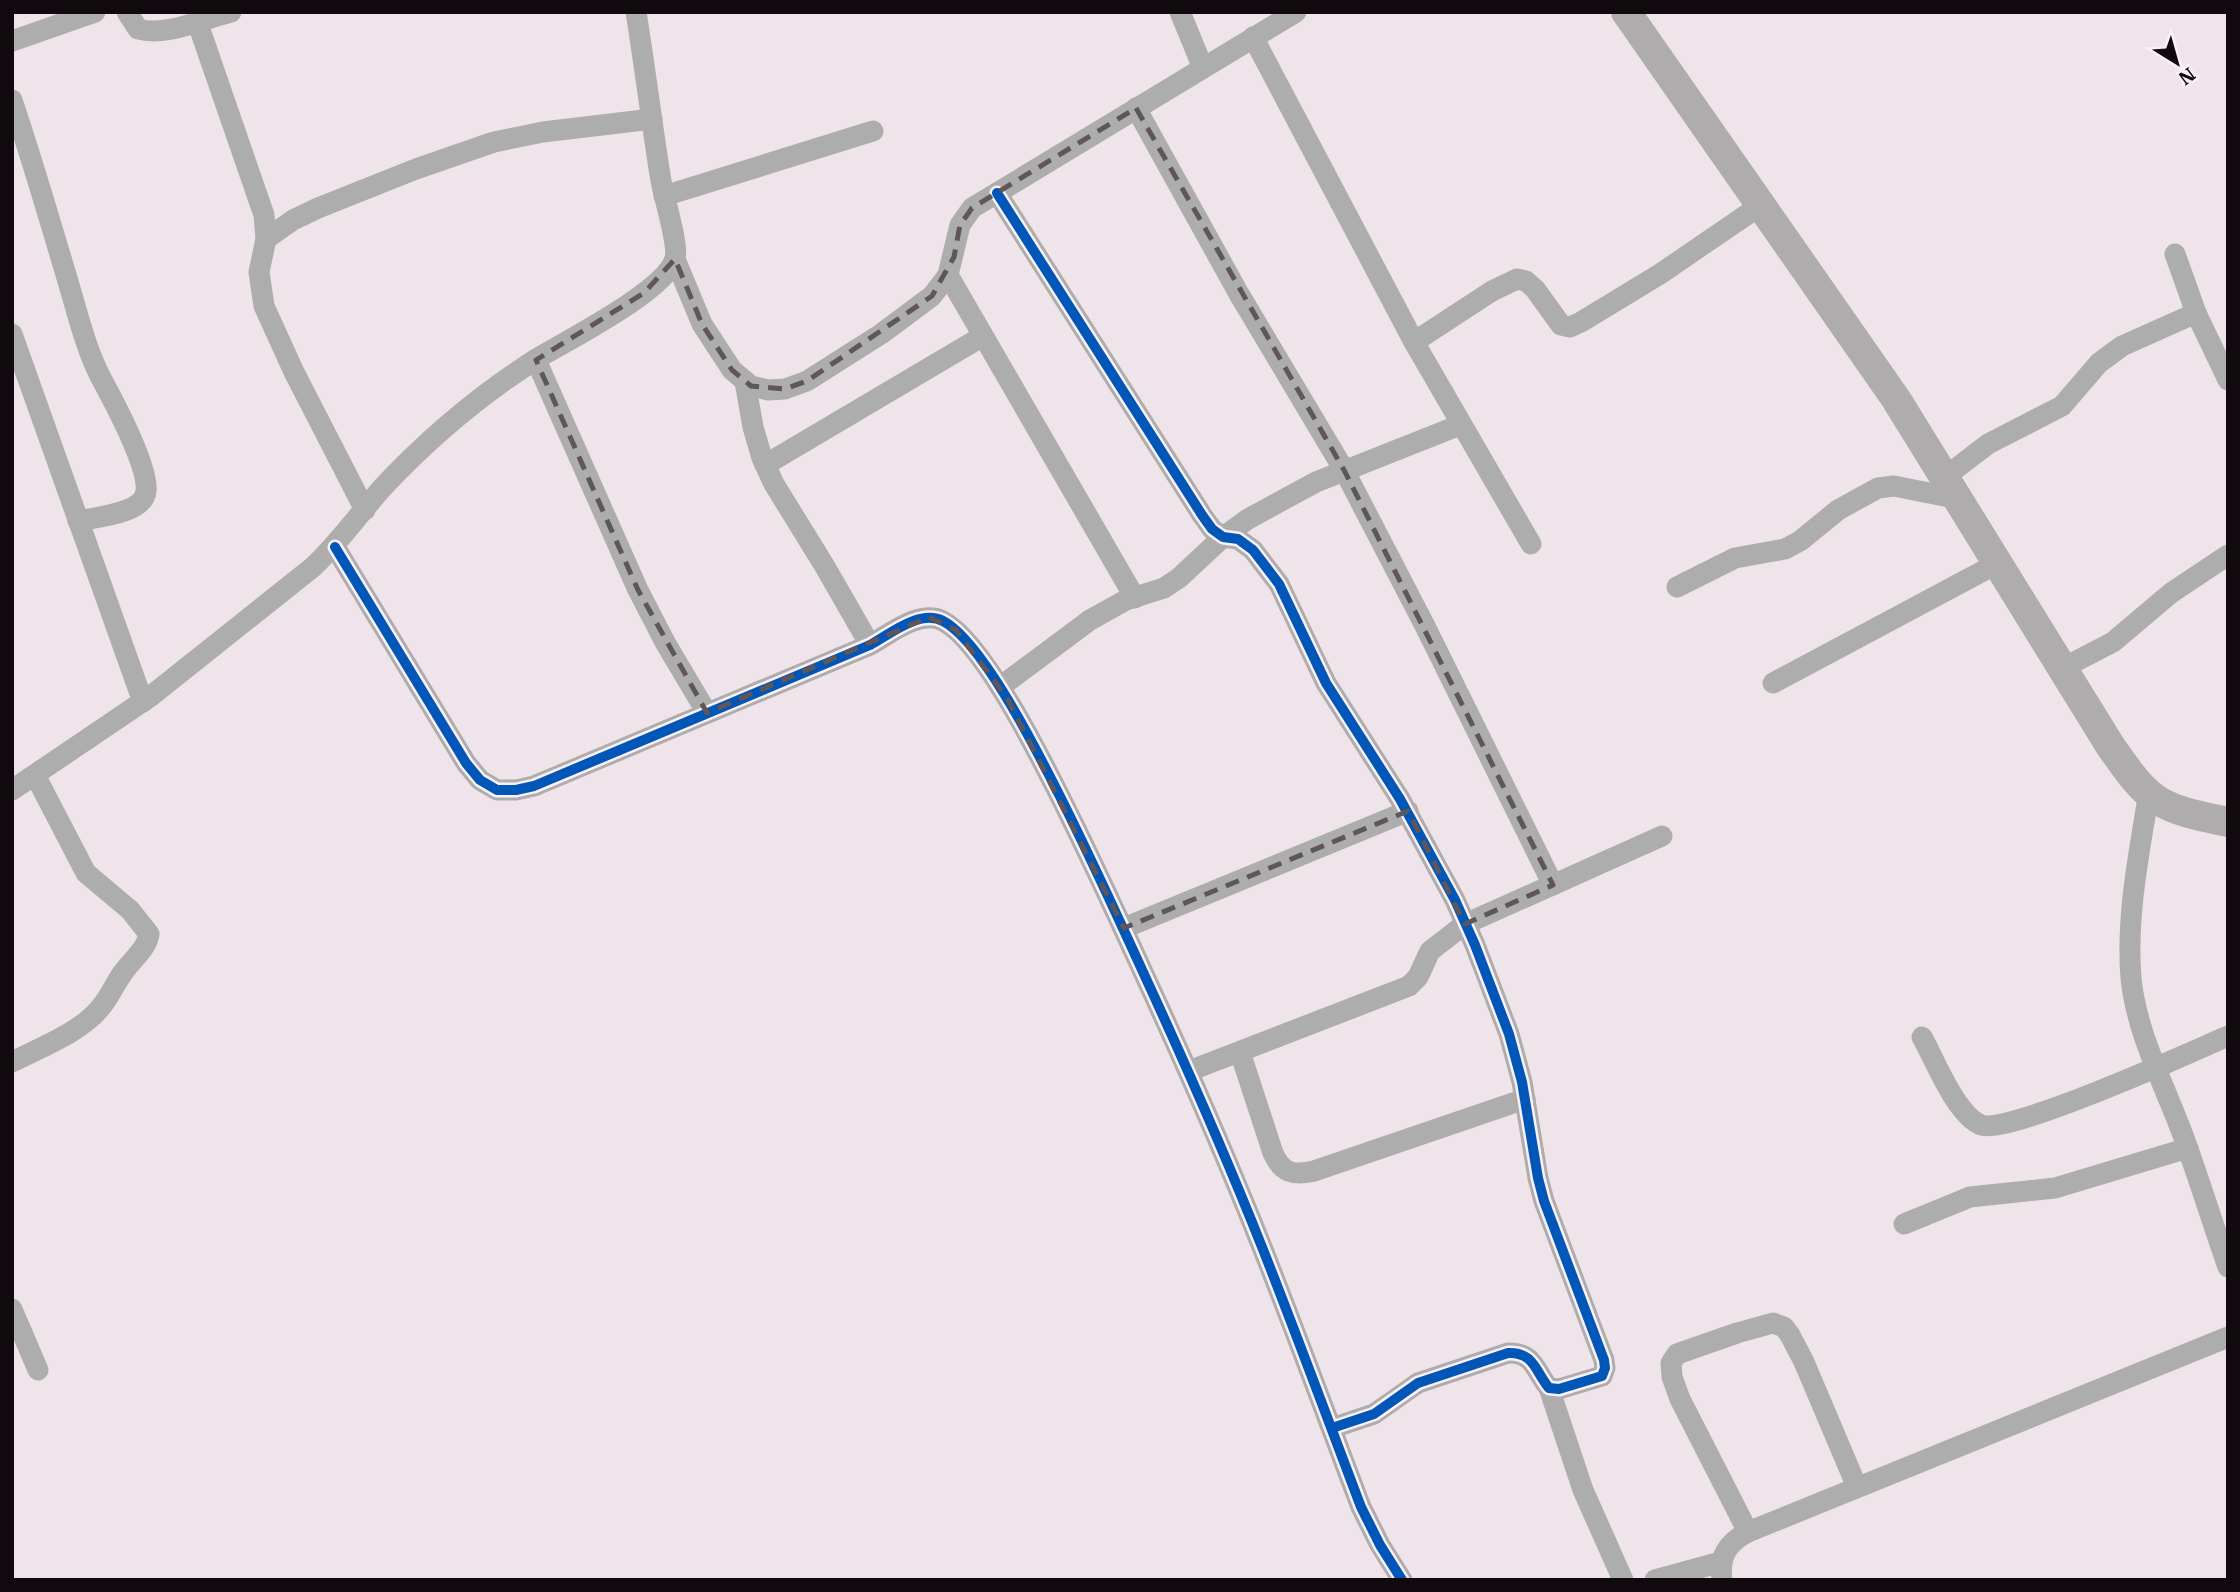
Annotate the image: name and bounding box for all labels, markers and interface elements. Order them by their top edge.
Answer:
north arrow [2142,28,2212,98]
text: N [2174,62,2200,91]

